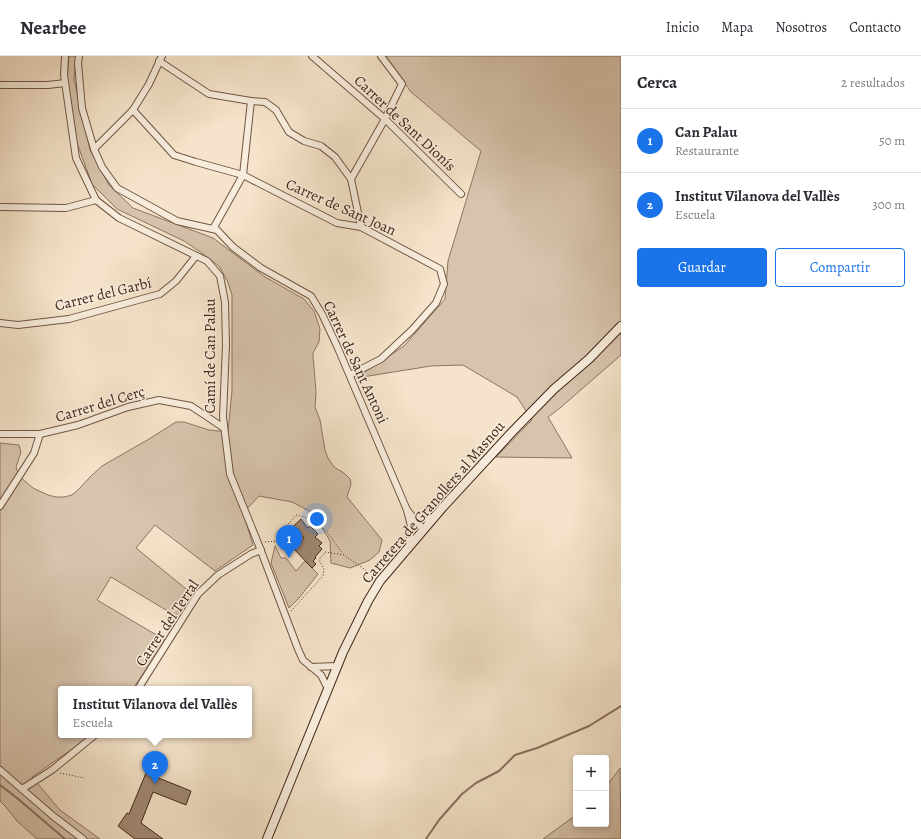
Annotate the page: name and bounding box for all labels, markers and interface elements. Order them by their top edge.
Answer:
text: Nearbee [20,15,86,41]
text: Inicio [666,18,699,37]
text: Mapa [721,18,753,37]
text: Nosotros [775,18,827,37]
text: Contacto [849,18,901,37]
street label: Carrer de Sant Dionís [350,71,460,175]
text: Cerca [637,71,677,94]
text: 2 resultados [841,74,905,91]
text: Can Palau [675,122,738,142]
text: 1 [648,132,652,149]
text: 50 m [879,132,905,149]
text: Restaurante [675,142,739,159]
street label: Carrer de Sant Joan [283,174,399,240]
text: Institut Vilanova del Vallès [675,186,840,206]
text: 2 [647,196,653,213]
text: 300 m [872,196,905,213]
text: Escuela [675,206,716,223]
button: Guardar [637,248,767,287]
button: Compartir [775,248,905,287]
street label: Carrer del Garbí [53,272,153,316]
street label: Carrer de Sant Antoni [319,297,393,427]
street label: Camí de Can Palau [200,298,220,414]
street label: Carrer del Cerç [53,381,147,427]
street label: Carretera de Granollers al Masnou [357,416,510,587]
your location [307,509,327,529]
pin: 1 [276,525,302,558]
street label: Carrer del Terral [131,575,204,670]
popup [58,686,252,738]
text: Institut Vilanova del Vallès [73,694,237,714]
text: Escuela [73,714,113,731]
pin: 2 [142,751,168,784]
map controls [573,755,609,827]
button: + [573,755,609,791]
button: − [573,791,609,827]

